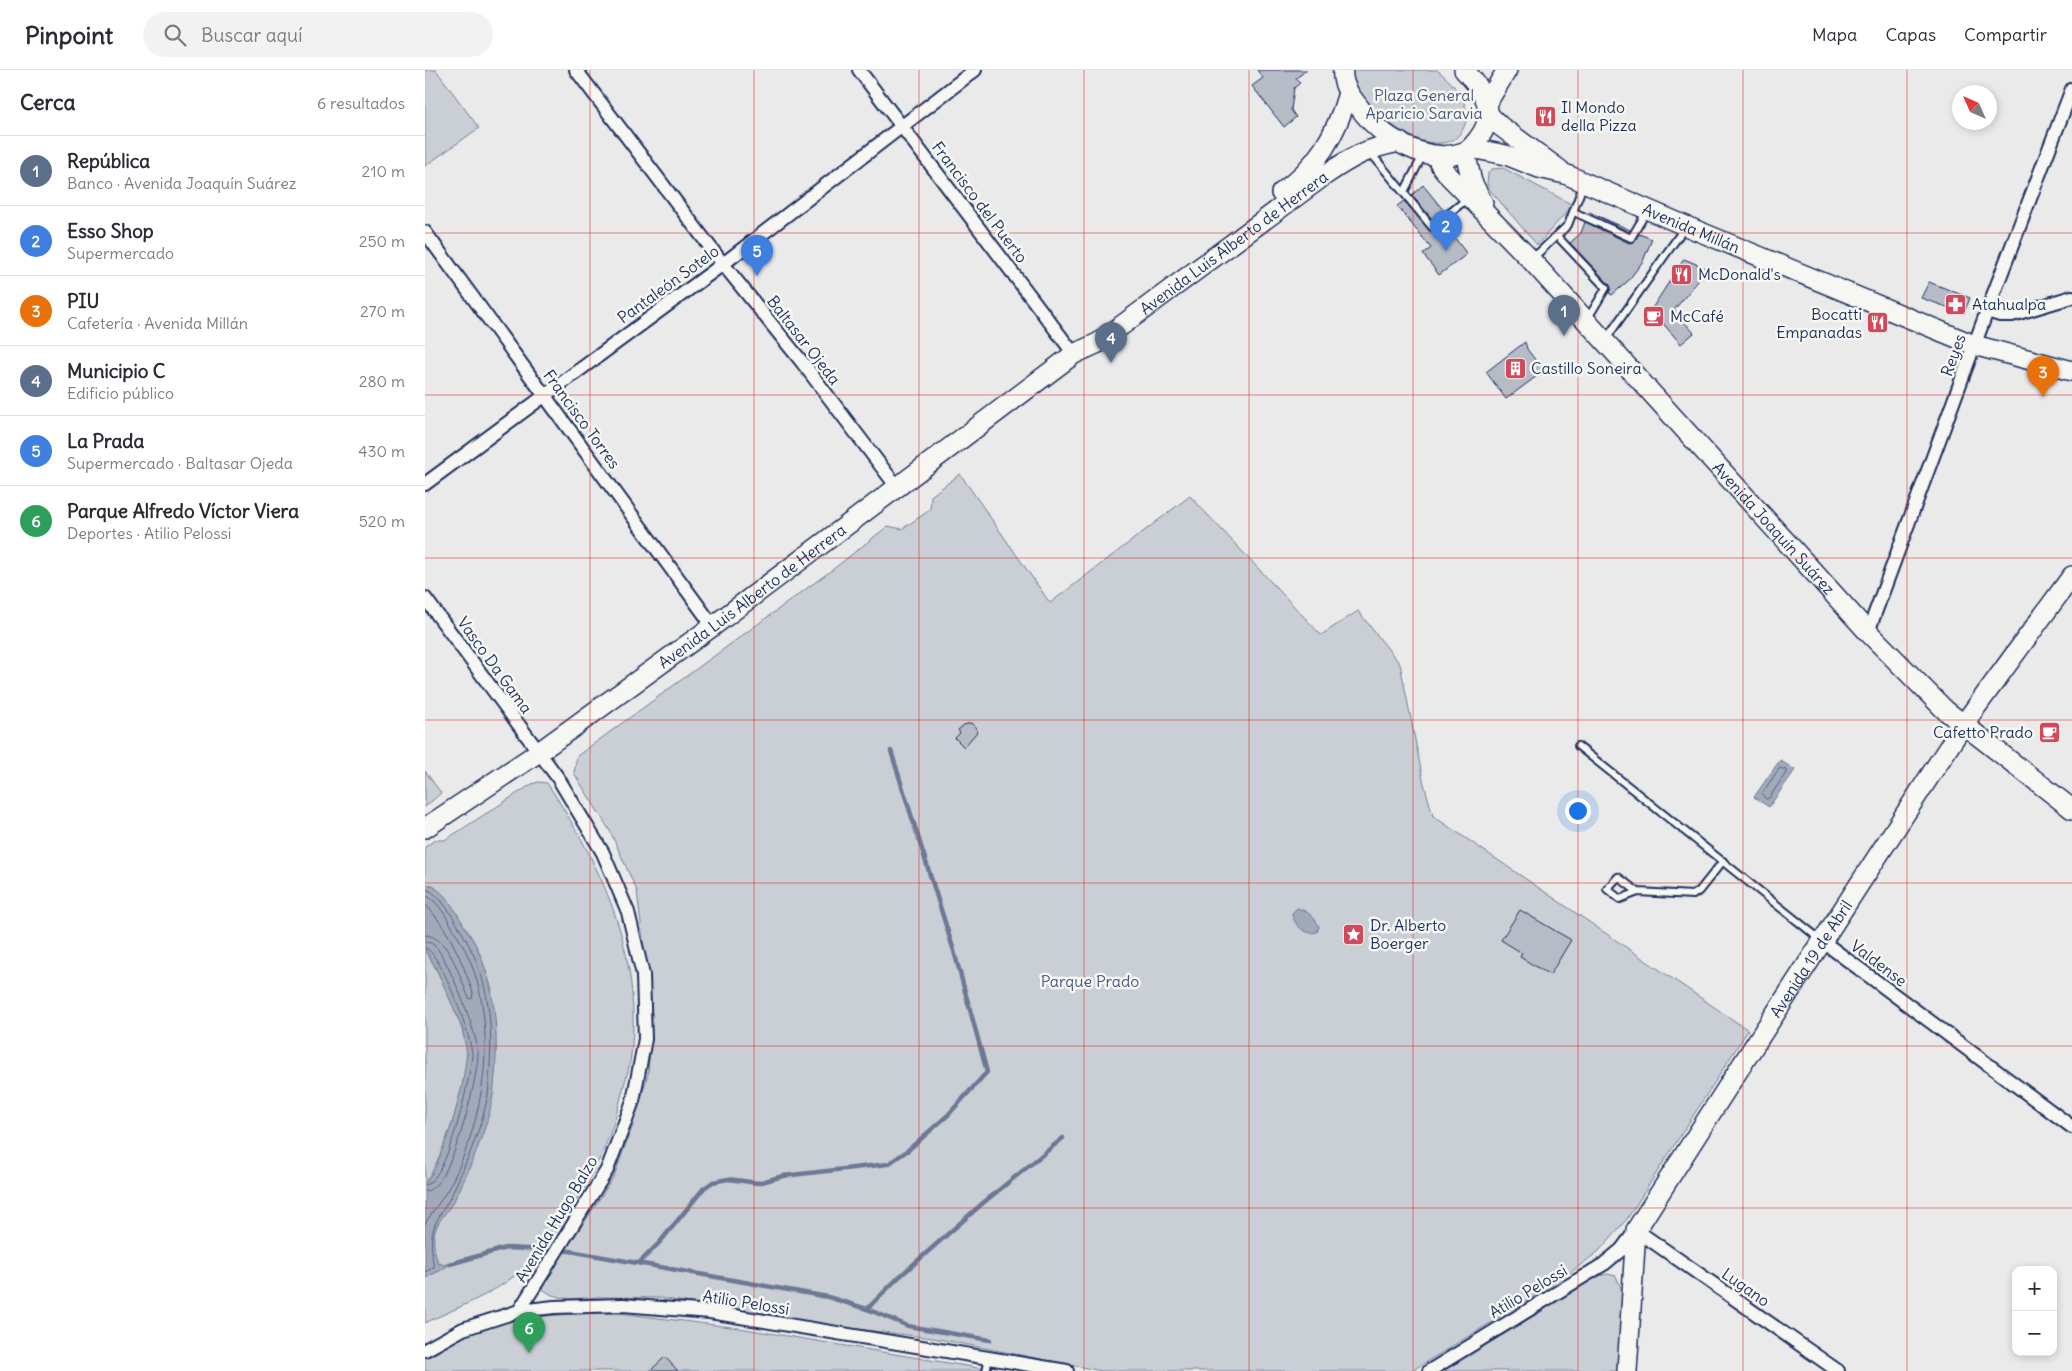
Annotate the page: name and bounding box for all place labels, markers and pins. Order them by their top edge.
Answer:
place label: Il Mondo della Pizza [1561,97,1637,135]
restaurant icon: Il Mondo della Pizza [1533,104,1557,128]
pin: 2 [1430,210,1462,251]
pin: 5 [741,235,773,276]
restaurant icon: McDonald's [1670,262,1694,286]
place label: McDonald's [1698,264,1781,284]
pharmacy icon: Atahualpa [1944,292,1968,316]
place label: Atahualpa [1972,294,2046,314]
pin: 1 [1548,295,1580,336]
cafe icon: McCafé [1642,304,1666,328]
place label: Bocatti Empanadas [1776,304,1862,342]
place label: McCafé [1670,306,1724,326]
restaurant icon: Bocatti Empanadas [1866,311,1890,335]
pin: 4 [1095,322,1127,363]
building icon: Castillo Soneira [1503,356,1527,380]
pin: 3 [2027,356,2059,397]
place label: Castillo Soneira [1531,358,1642,378]
cafe icon: Cafetto Prado [2037,720,2061,744]
place label: Cafetto Prado [1933,722,2033,742]
place label: Dr. Alberto Boerger [1370,915,1446,953]
place icon: Dr. Alberto Boerger [1342,922,1366,946]
pin: 6 [513,1312,545,1353]

